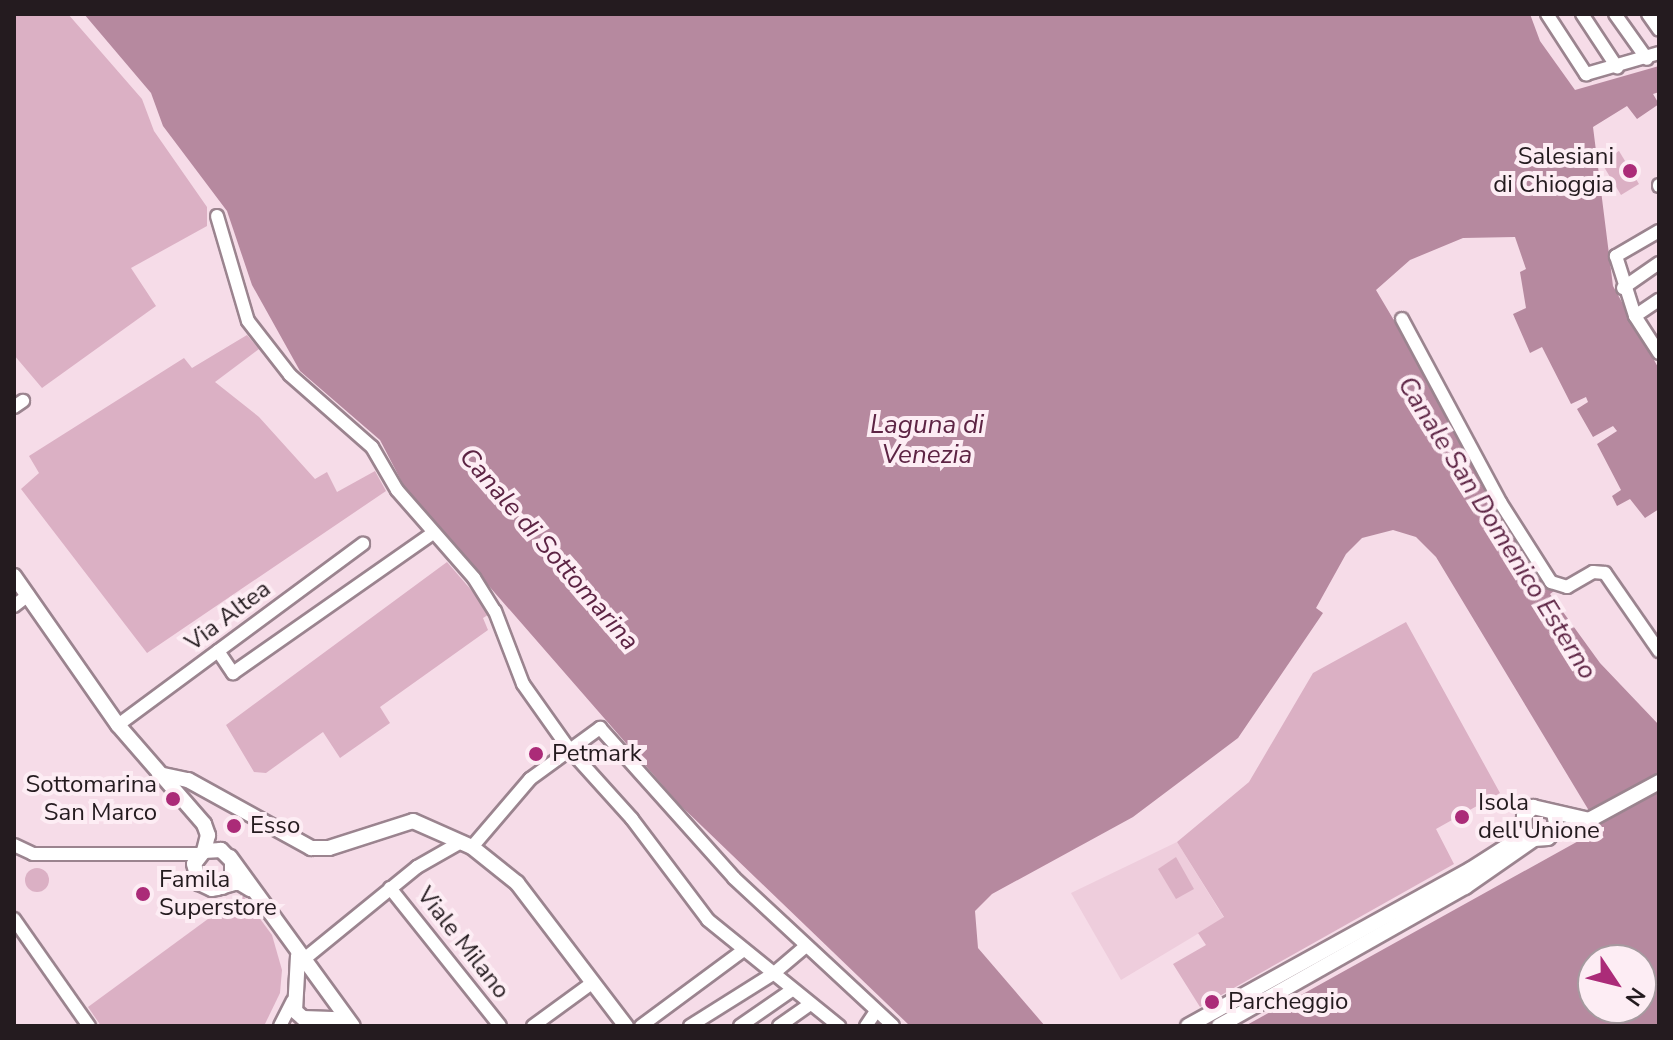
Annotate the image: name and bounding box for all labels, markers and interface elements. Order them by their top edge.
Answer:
place label: Salesiani di Chioggia [1493,143,1614,199]
marker: Salesiani di Chioggia [1621,162,1639,180]
water label: Canale San Domenico Esterno [1391,371,1603,685]
water label: Laguna di Venezia [870,409,984,470]
water label: Canale di Sottomarina [453,441,645,657]
street label: Via Altea [180,575,276,657]
place label: Petmark [552,740,642,768]
marker: Petmark [527,745,545,763]
place label: Sottomarina San Marco [26,771,157,827]
place label: Isola dell'Unione [1478,789,1600,845]
marker: Sottomarina San Marco [164,790,182,808]
marker: Isola dell'Unione [1453,808,1471,826]
place label: Esso [250,812,300,840]
marker: Esso [225,817,243,835]
place label: Famila Superstore [159,866,277,922]
street label: Viale Milano [411,881,515,1005]
marker: Famila Superstore [134,885,152,903]
north arrow [1577,944,1657,1024]
text: N [1618,981,1652,1012]
place label: Parcheggio [1228,988,1348,1016]
marker: Parcheggio [1203,993,1221,1011]

